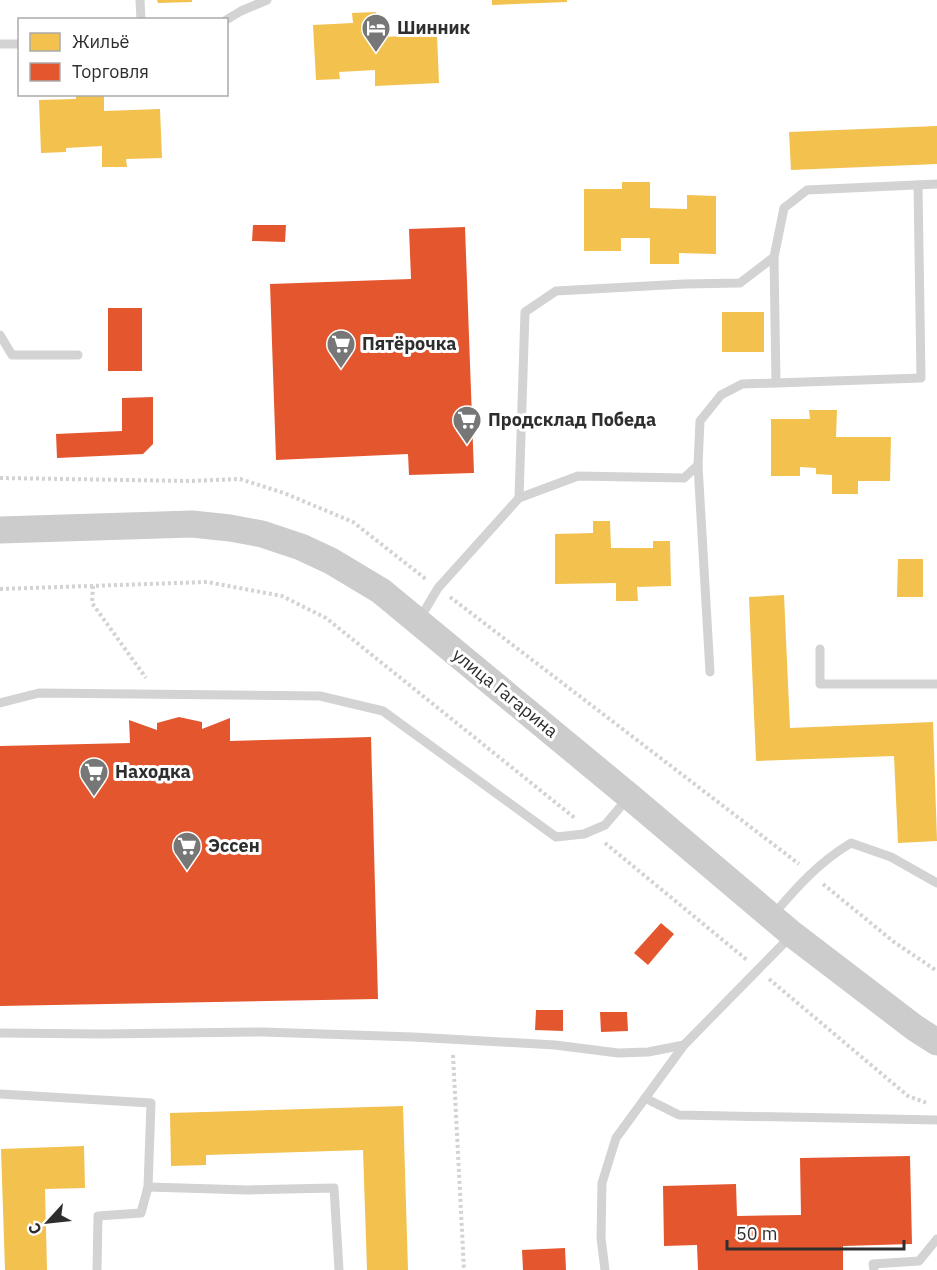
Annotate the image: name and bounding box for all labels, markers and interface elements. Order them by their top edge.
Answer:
hotel icon: Шинник [360,12,392,54]
place label: Шинник [397,16,470,39]
legend [18,18,228,96]
text: Жильё [72,30,130,53]
text: Торговля [72,60,149,83]
supermarket icon: Пятёрочка [325,328,357,370]
place label: Пятёрочка [362,332,456,355]
supermarket icon: Продсклад Победа [451,404,483,446]
place label: Продсклад Победа [488,408,656,431]
street label: улица Гагарина [448,643,563,743]
supermarket icon: Находка [78,756,110,798]
place label: Находка [115,760,191,783]
supermarket icon: Эссен [171,830,203,872]
place label: Эссен [208,834,260,857]
north arrow [18,1192,78,1252]
scale bar [727,1213,904,1251]
text: С [23,1220,46,1238]
text: 50 m [736,1222,778,1245]

